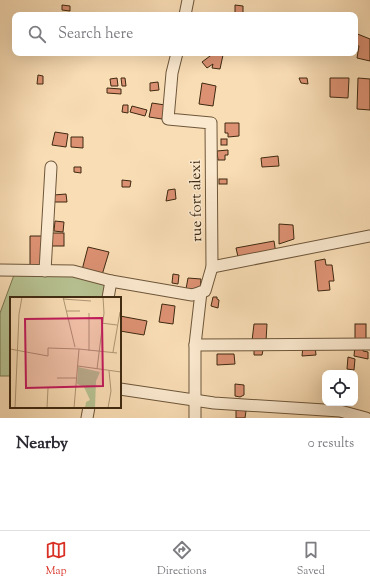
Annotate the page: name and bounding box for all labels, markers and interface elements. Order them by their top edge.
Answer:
search box [12,12,358,56]
icon: search [26,23,48,45]
text: Search here [58,24,133,45]
street label: rue fort alexi [186,160,208,242]
inset map [10,297,121,408]
map controls [322,370,358,406]
button: locate [322,370,358,406]
text: Nearby [16,432,68,456]
text: 0 results [308,435,354,453]
tab: Map [45,539,67,579]
tab: Directions [157,539,207,579]
tab: Saved [297,539,325,579]

